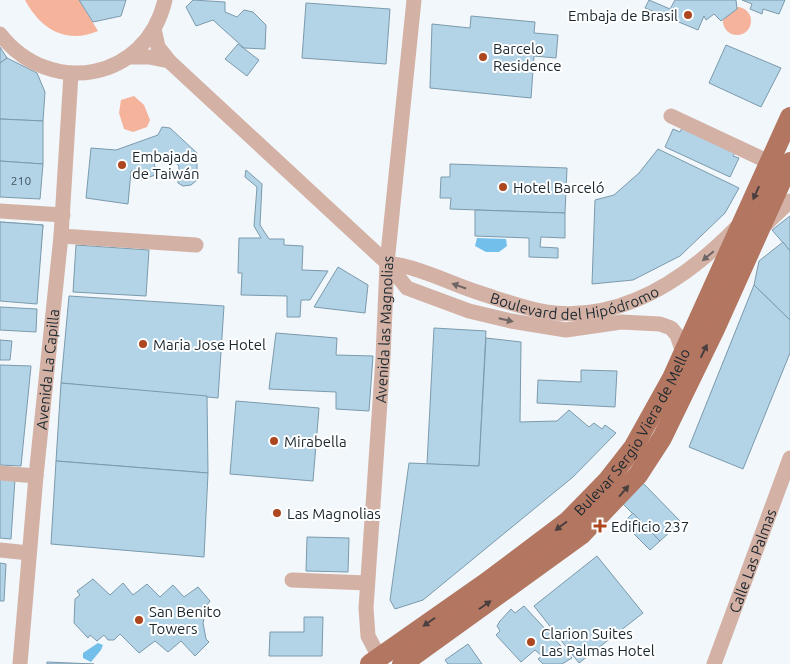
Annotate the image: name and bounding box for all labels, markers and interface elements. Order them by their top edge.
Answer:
place label: Embaja de Brasil [568,7,678,24]
marker: Embaja de Brasil [682,9,694,21]
place label: Barcelo Residence [493,40,562,74]
marker: Barcelo Residence [477,51,489,63]
place label: Embajada de Taiwán [132,148,200,182]
marker: Embajada de Taiwán [116,159,128,171]
house number: 210 [11,174,31,187]
place label: Hotel Barceló [513,179,605,196]
marker: Hotel Barceló [497,181,509,193]
one-way arrow [751,186,759,200]
one-way arrow [701,250,714,261]
street label: Avenida las Magnolias [371,255,396,404]
one-way arrow [451,282,466,290]
street label: Boulevard del Hipódromo [488,282,662,322]
street label: Avenida La Capilla [32,308,62,430]
one-way arrow [498,316,513,324]
place label: Maria Jose Hotel [153,336,266,353]
marker: Maria Jose Hotel [137,338,149,350]
one-way arrow [700,344,708,358]
street label: Bulevar Sergio Viera de Mello [570,346,693,519]
place label: Mirabella [284,433,347,450]
marker: Mirabella [268,435,280,447]
one-way arrow [618,485,629,498]
place label: Las Magnolias [287,505,381,522]
street label: Calle Las Palmas [725,506,779,615]
marker: Las Magnolias [271,507,283,519]
place label: Edificio 237 [611,518,689,535]
marker: Edificio 237 [593,519,607,533]
one-way arrow [554,521,568,531]
one-way arrow [478,600,492,610]
place label: San Benito Towers [149,603,221,637]
marker: San Benito Towers [133,614,145,626]
one-way arrow [423,617,436,627]
place label: Clarion Suites Las Palmas Hotel [541,625,655,659]
marker: Clarion Suites Las Palmas Hotel [525,636,537,648]

